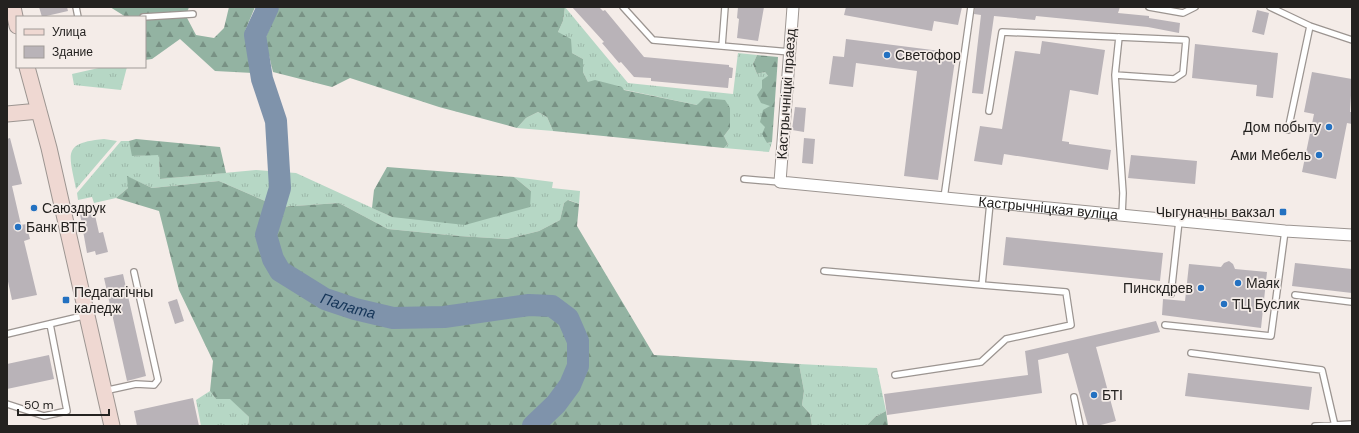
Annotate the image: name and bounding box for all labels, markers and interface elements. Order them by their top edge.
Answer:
legend [16,16,146,68]
text: Улица [52,24,86,40]
street label: Кастрычніцкі праезд [772,28,800,160]
text: Здание [52,44,93,60]
place label: Светофор [895,46,961,64]
marker: Светофор [882,50,892,60]
place label: Дом побыту [1243,118,1321,136]
marker: Дом побыту [1324,122,1334,132]
place label: Ами Мебель [1230,146,1311,164]
marker: Ами Мебель [1314,150,1324,160]
street label: Кастрычніцкая вуліца [978,192,1119,224]
place label: Саюздрук [42,199,106,217]
marker: Саюздрук [29,203,39,213]
place label: Чыгуначны вакзал [1156,203,1275,221]
marker: Чыгуначны вакзал [1278,207,1288,217]
place label: Банк ВТБ [26,218,87,236]
marker: Банк ВТБ [13,222,23,232]
place label: Маяк [1246,274,1280,292]
marker: Маяк [1233,278,1243,288]
place label: Пинскдрев [1123,279,1193,297]
place label: Педагагічны каледж [74,283,153,317]
marker: Пинскдрев [1196,283,1206,293]
water label: Палата [318,288,378,324]
marker: Педагагічны каледж [61,295,71,305]
place label: ТЦ Буслик [1232,295,1300,313]
marker: ТЦ Буслик [1219,299,1229,309]
place label: БТІ [1102,386,1123,404]
marker: БТІ [1089,390,1099,400]
scale bar [18,391,109,417]
text: 50 m [24,397,53,413]

